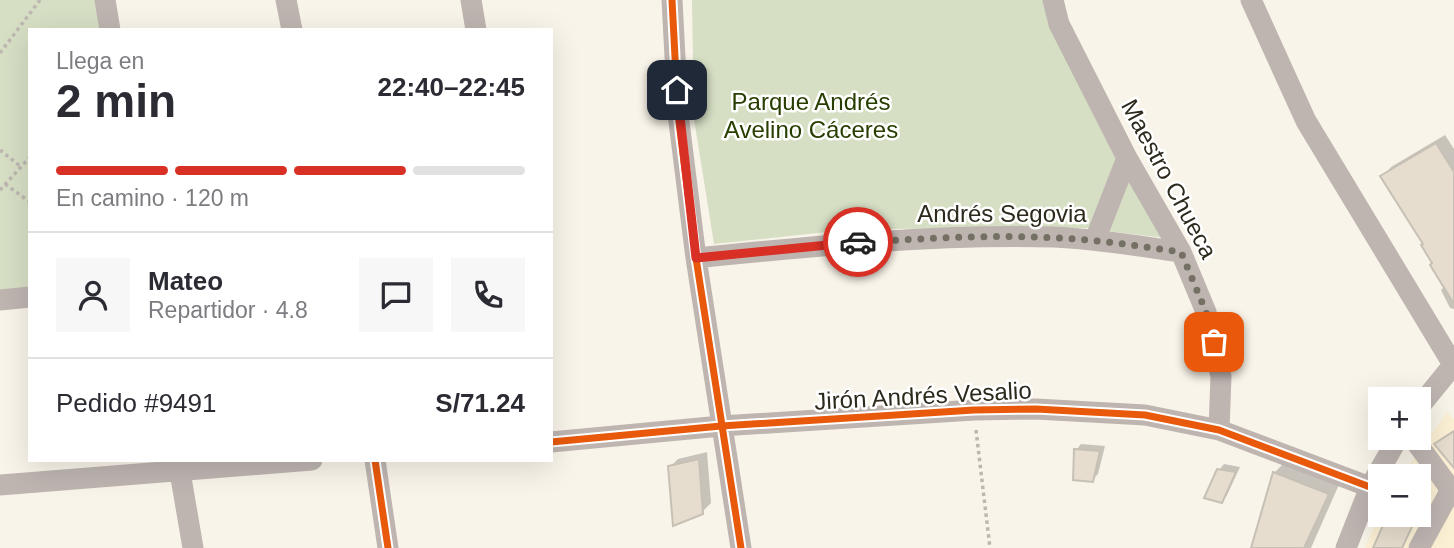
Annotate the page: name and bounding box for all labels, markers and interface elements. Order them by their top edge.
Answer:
text: Llega en [56,48,144,74]
pin [647,60,707,120]
icon: home [658,71,696,109]
text: 22:40–22:45 [378,72,525,102]
text: 2 min [56,75,176,127]
park label: Parque Andrés Avelino Cáceres [724,88,898,143]
street label: Maestro Chueca [1116,95,1223,263]
text: En camino · 120 m [56,185,249,211]
street label: Andrés Segovia [917,200,1087,227]
courier [823,207,893,277]
icon: car [839,223,877,261]
button: person [56,258,130,332]
button: chat [359,258,433,332]
button: phone [451,258,525,332]
text: Mateo [148,266,223,296]
text: Repartidor · 4.8 [148,297,308,323]
pin [1184,312,1244,372]
icon: bag [1195,323,1233,361]
street label: Jirón Andrés Vesalio [814,376,1032,415]
map controls [1368,387,1431,527]
button: + [1368,387,1431,450]
text: Pedido #9491 [56,388,216,418]
text: S/71.24 [435,388,525,418]
button: − [1368,464,1431,527]

